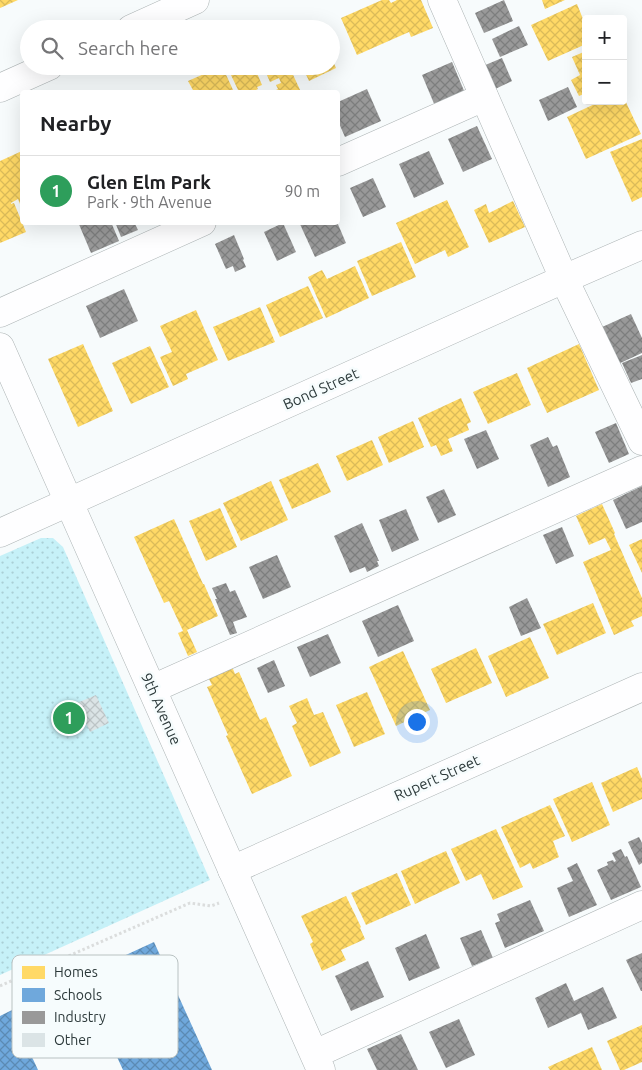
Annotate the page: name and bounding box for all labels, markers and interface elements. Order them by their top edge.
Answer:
map controls [582,15,627,105]
button: + [582,15,627,60]
search box [20,20,340,75]
icon: search [38,34,66,62]
text: Search here [78,37,178,59]
button: − [582,60,627,105]
text: Nearby [40,111,111,135]
text: Glen Elm Park [87,171,211,193]
text: 1 [51,182,61,200]
text: 90 m [284,182,320,200]
text: Park · 9th Avenue [87,193,212,211]
street label: Bond Street [280,364,361,413]
street label: 9th Avenue [138,670,185,747]
pin: 1 [53,699,85,737]
your location [404,709,430,735]
street label: Rupert Street [391,751,482,804]
legend [12,955,178,1058]
text: Homes [54,964,98,980]
text: Schools [54,987,102,1003]
text: Industry [54,1009,106,1025]
text: Other [54,1032,92,1048]

